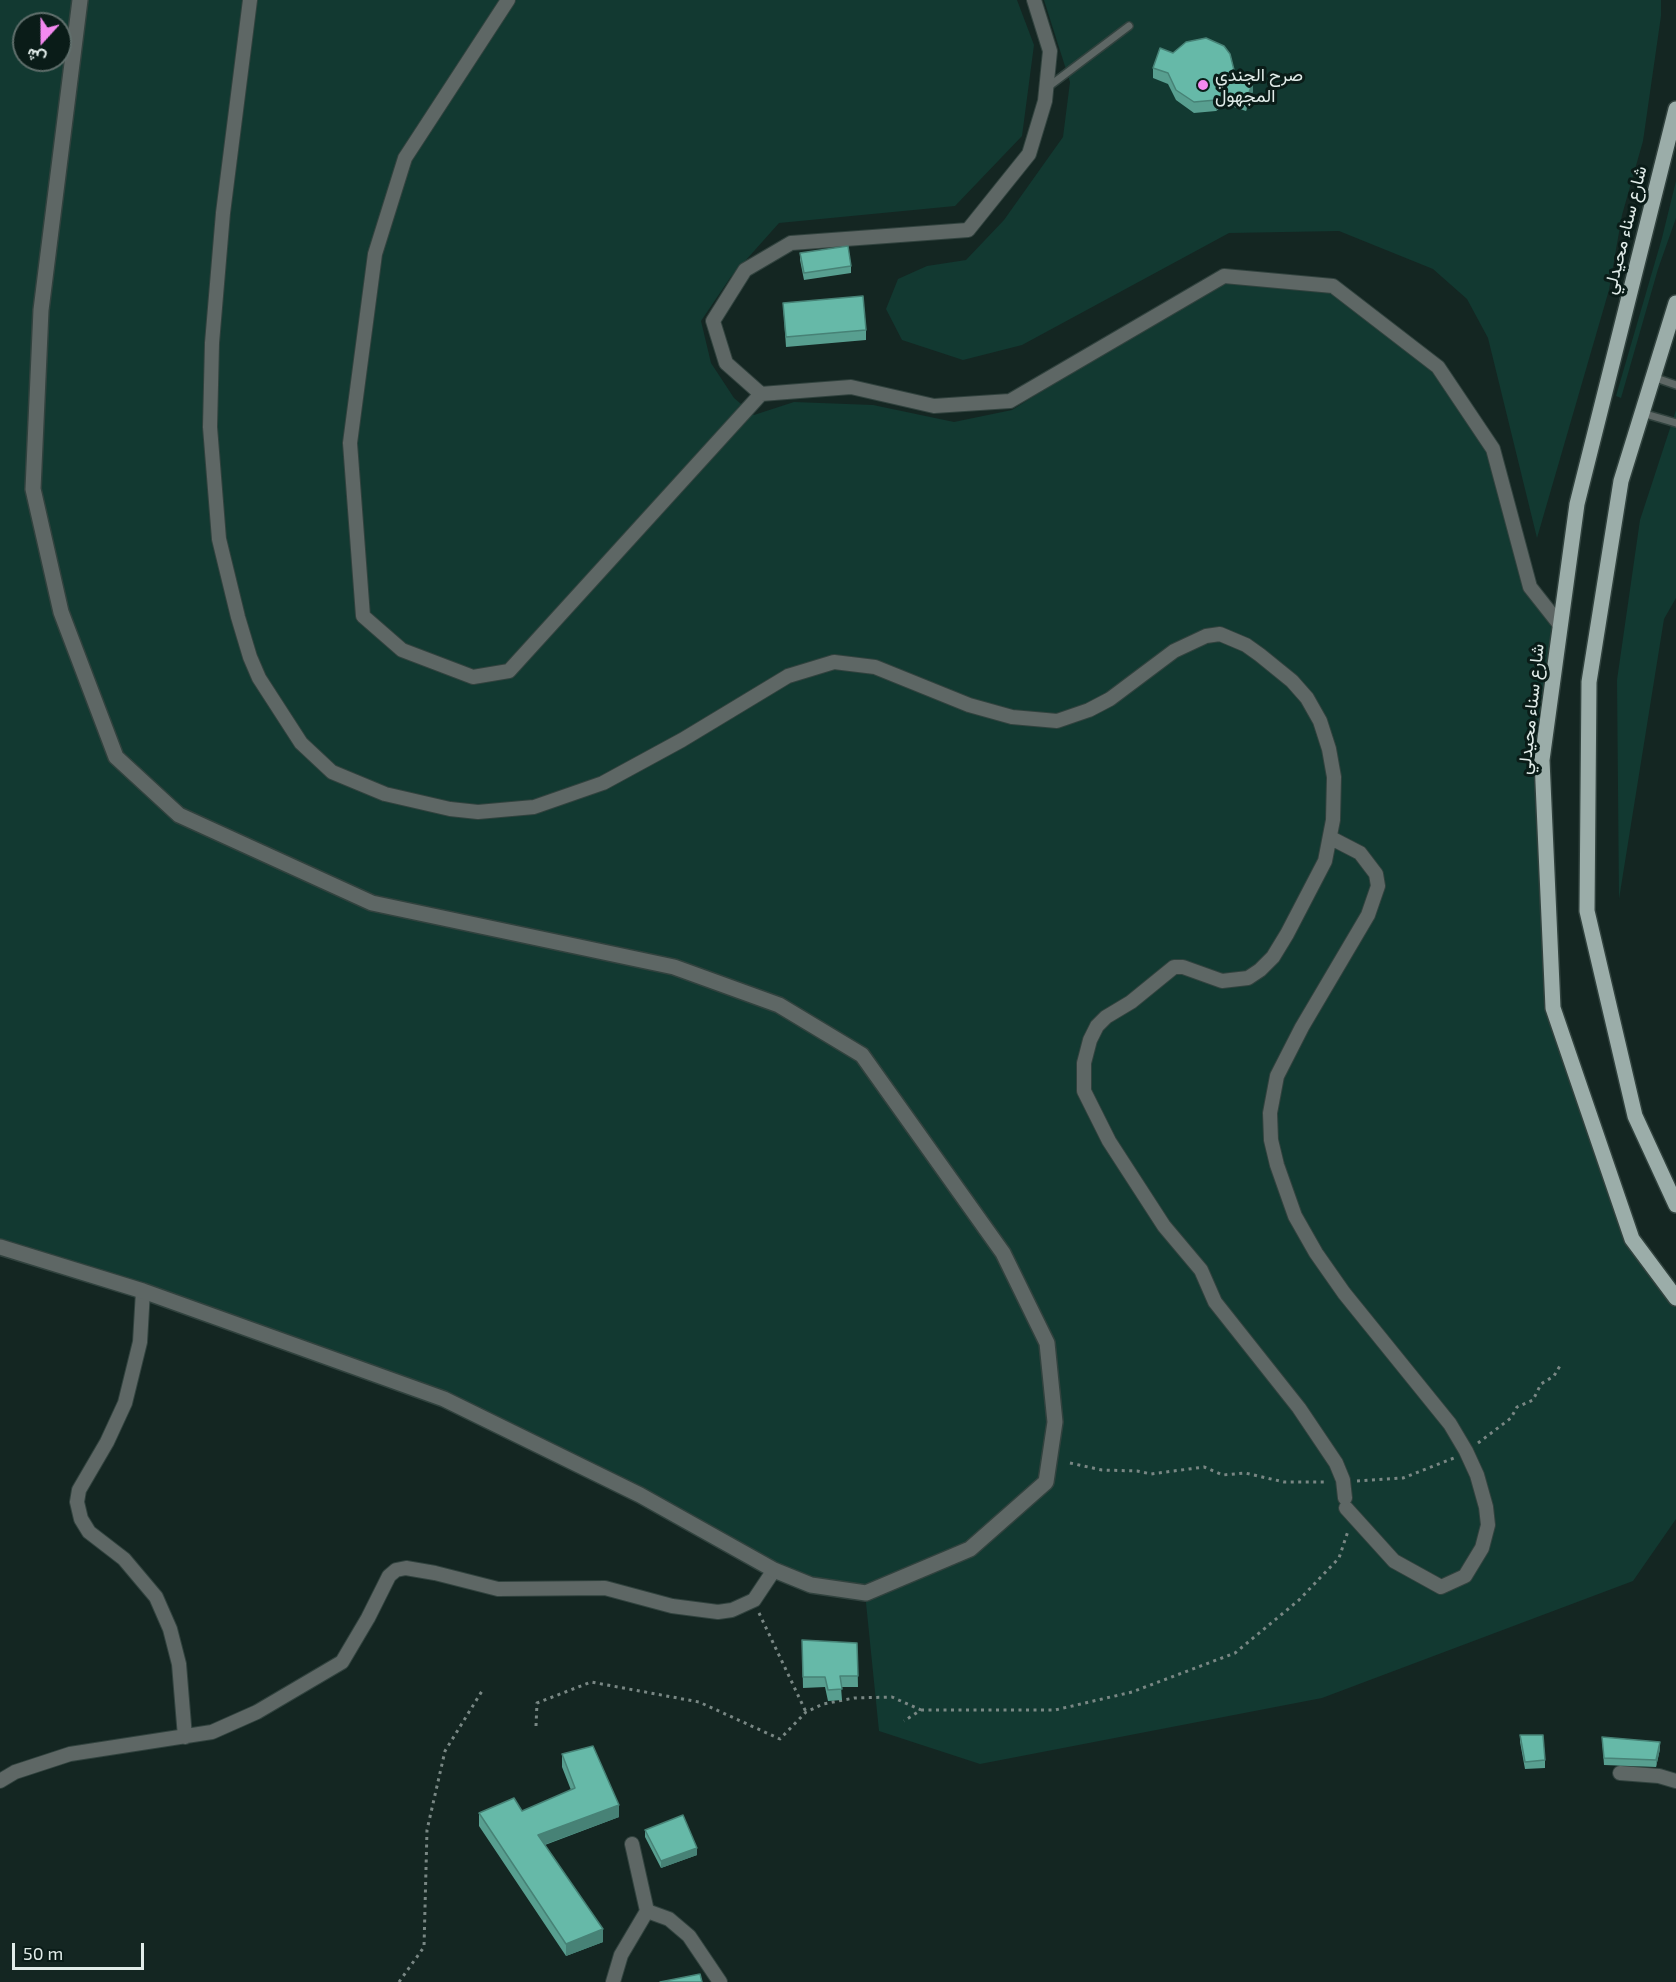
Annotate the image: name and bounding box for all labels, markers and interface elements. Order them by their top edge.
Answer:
north arrow [12,12,72,72]
text: ش [24,45,48,70]
place label: صرح الجندي المجهول [1215,64,1303,106]
marker: صرح الجندي المجهول [1196,78,1210,92]
street label: شارع سناء محيدلي [1599,164,1651,296]
street label: شارع سناء محيدلي [1513,643,1549,775]
scale bar [15,1931,147,1969]
text: 50 m [23,1942,63,1964]

